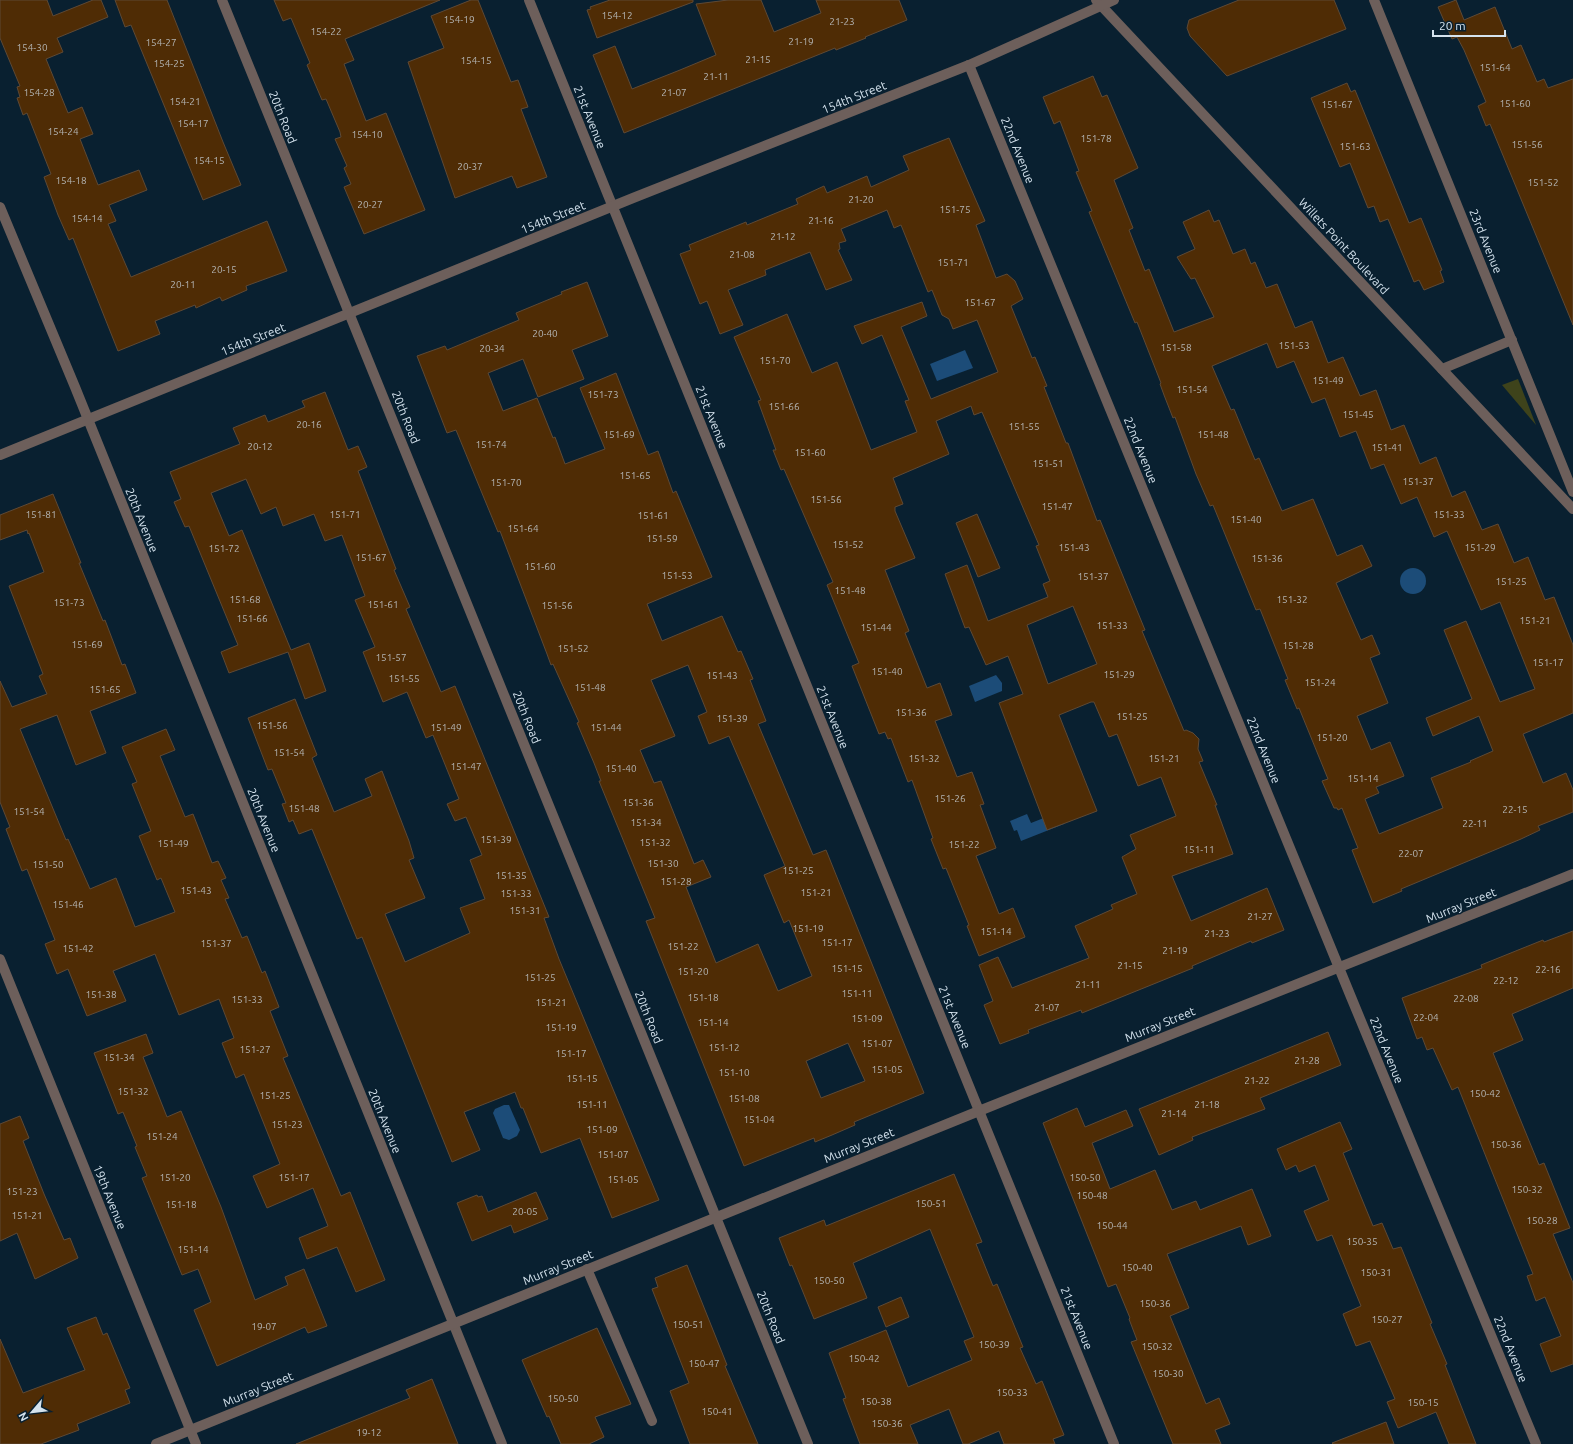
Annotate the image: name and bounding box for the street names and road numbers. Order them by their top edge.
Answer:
street label: 154th Street [820,78,888,116]
street label: 21st Avenue [571,84,609,150]
street label: 20th Road [267,89,299,145]
street label: 22nd Avenue [999,115,1037,185]
street label: Willets Point Boulevard [1296,196,1392,296]
street label: 154th Street [519,198,587,236]
street label: 23rd Avenue [1467,207,1505,275]
street label: 154th Street [219,320,287,358]
street label: 21st Avenue [693,384,731,450]
street label: 20th Road [390,389,422,445]
street label: 22nd Avenue [1122,415,1160,485]
street label: 20th Avenue [123,486,161,554]
street label: 21st Avenue [814,684,852,750]
street label: 20th Road [511,689,543,745]
street label: 22nd Avenue [1245,715,1283,785]
street label: 20th Avenue [245,786,283,854]
street label: Murray Street [1424,885,1498,925]
street label: 21st Avenue [936,984,974,1050]
street label: 20th Road [633,989,665,1045]
street label: Murray Street [1123,1004,1197,1044]
street label: 22nd Avenue [1368,1015,1406,1085]
street label: 20th Avenue [366,1087,404,1155]
street label: Murray Street [822,1125,896,1165]
street label: 19th Avenue [91,1163,129,1231]
street label: Murray Street [521,1247,595,1287]
street label: 21st Avenue [1058,1285,1096,1351]
street label: 20th Road [755,1289,787,1345]
street label: 22nd Avenue [1492,1314,1530,1384]
street label: Murray Street [221,1369,295,1409]

